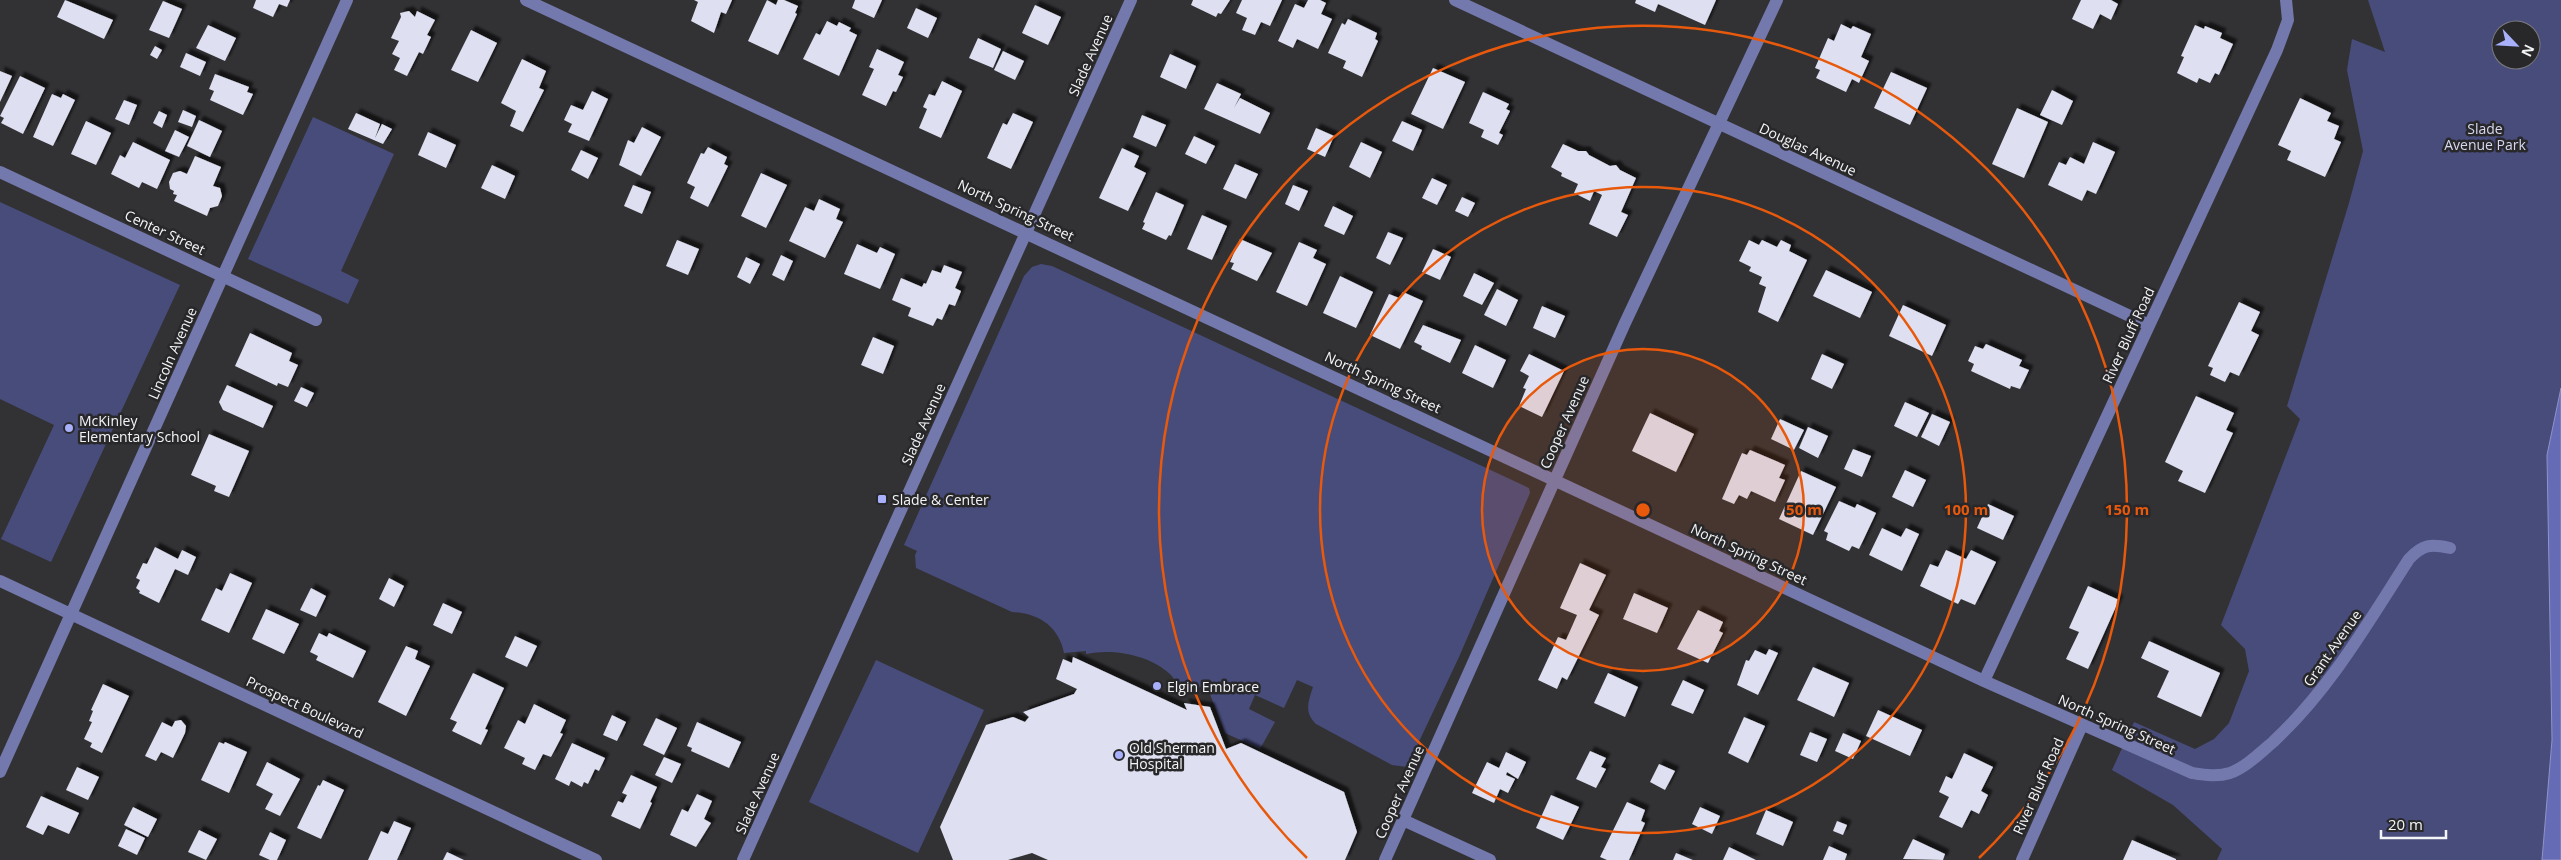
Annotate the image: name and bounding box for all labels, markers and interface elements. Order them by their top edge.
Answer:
street label: Slade Avenue [1063,11,1117,99]
north arrow [2491,20,2541,70]
text: N [2517,42,2539,60]
street label: Douglas Avenue [1756,118,1860,180]
park label: Slade Avenue Park [2444,119,2526,154]
street label: North Spring Street [955,175,1077,245]
street label: Center Street [122,205,208,259]
street label: River Bluff Road [2097,284,2159,386]
street label: Lincoln Avenue [143,304,201,402]
street label: North Spring Street [1322,347,1444,417]
street label: Cooper Avenue [1535,372,1593,472]
street label: Slade Avenue [896,380,950,468]
place label: McKinley Elementary School [79,411,200,446]
marker: McKinley Elementary School [63,422,75,434]
place label: Slade & Center [892,490,989,509]
marker: Slade & Center [876,493,888,505]
text: 50 m [1786,499,1822,519]
text: 100 m [1944,499,1988,519]
text: 150 m [2105,499,2149,519]
centre of rings [1634,501,1652,519]
street label: North Spring Street [1688,519,1810,589]
street label: Grant Avenue [2299,606,2366,690]
street label: Prospect Boulevard [243,671,367,743]
place label: Elgin Embrace [1167,677,1259,696]
marker: Elgin Embrace [1151,680,1163,692]
street label: North Spring Street [2055,690,2179,758]
street label: River Bluff Road [2008,735,2068,837]
place label: Old Sherman Hospital [1129,738,1215,773]
street label: Cooper Avenue [1370,742,1428,842]
street label: Slade Avenue [730,749,784,837]
marker: Old Sherman Hospital [1113,749,1125,761]
scale bar [2381,808,2446,840]
text: 20 m [2388,814,2423,834]

